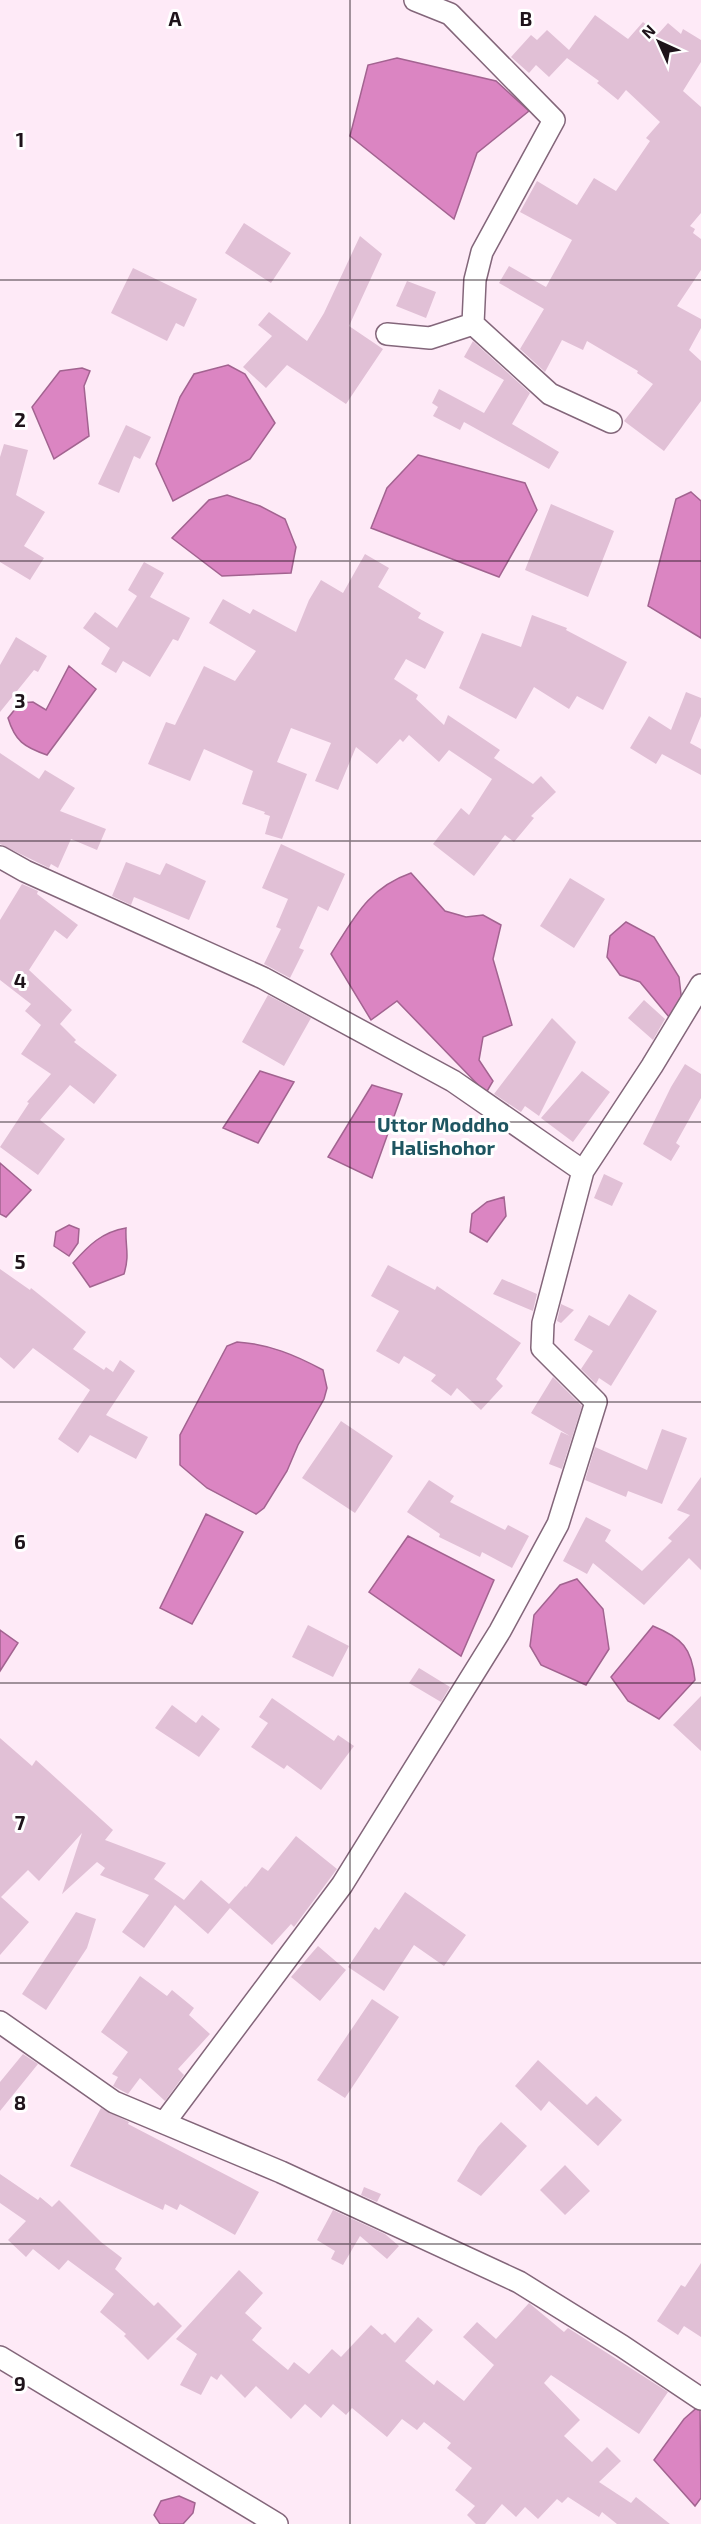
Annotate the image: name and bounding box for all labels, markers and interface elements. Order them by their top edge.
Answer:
text: A [168,6,182,30]
text: B [520,6,532,30]
north arrow [629,12,689,72]
text: N [637,20,659,42]
text: 1 [16,127,24,151]
text: 2 [14,407,26,431]
text: 3 [14,688,26,712]
text: 4 [14,968,27,992]
district label: Uttor Moddho Halishohor [377,1112,509,1159]
text: 5 [14,1249,26,1273]
text: 6 [14,1529,26,1553]
text: 7 [15,1810,26,1834]
text: 8 [14,2090,26,2114]
text: 9 [14,2371,26,2395]

